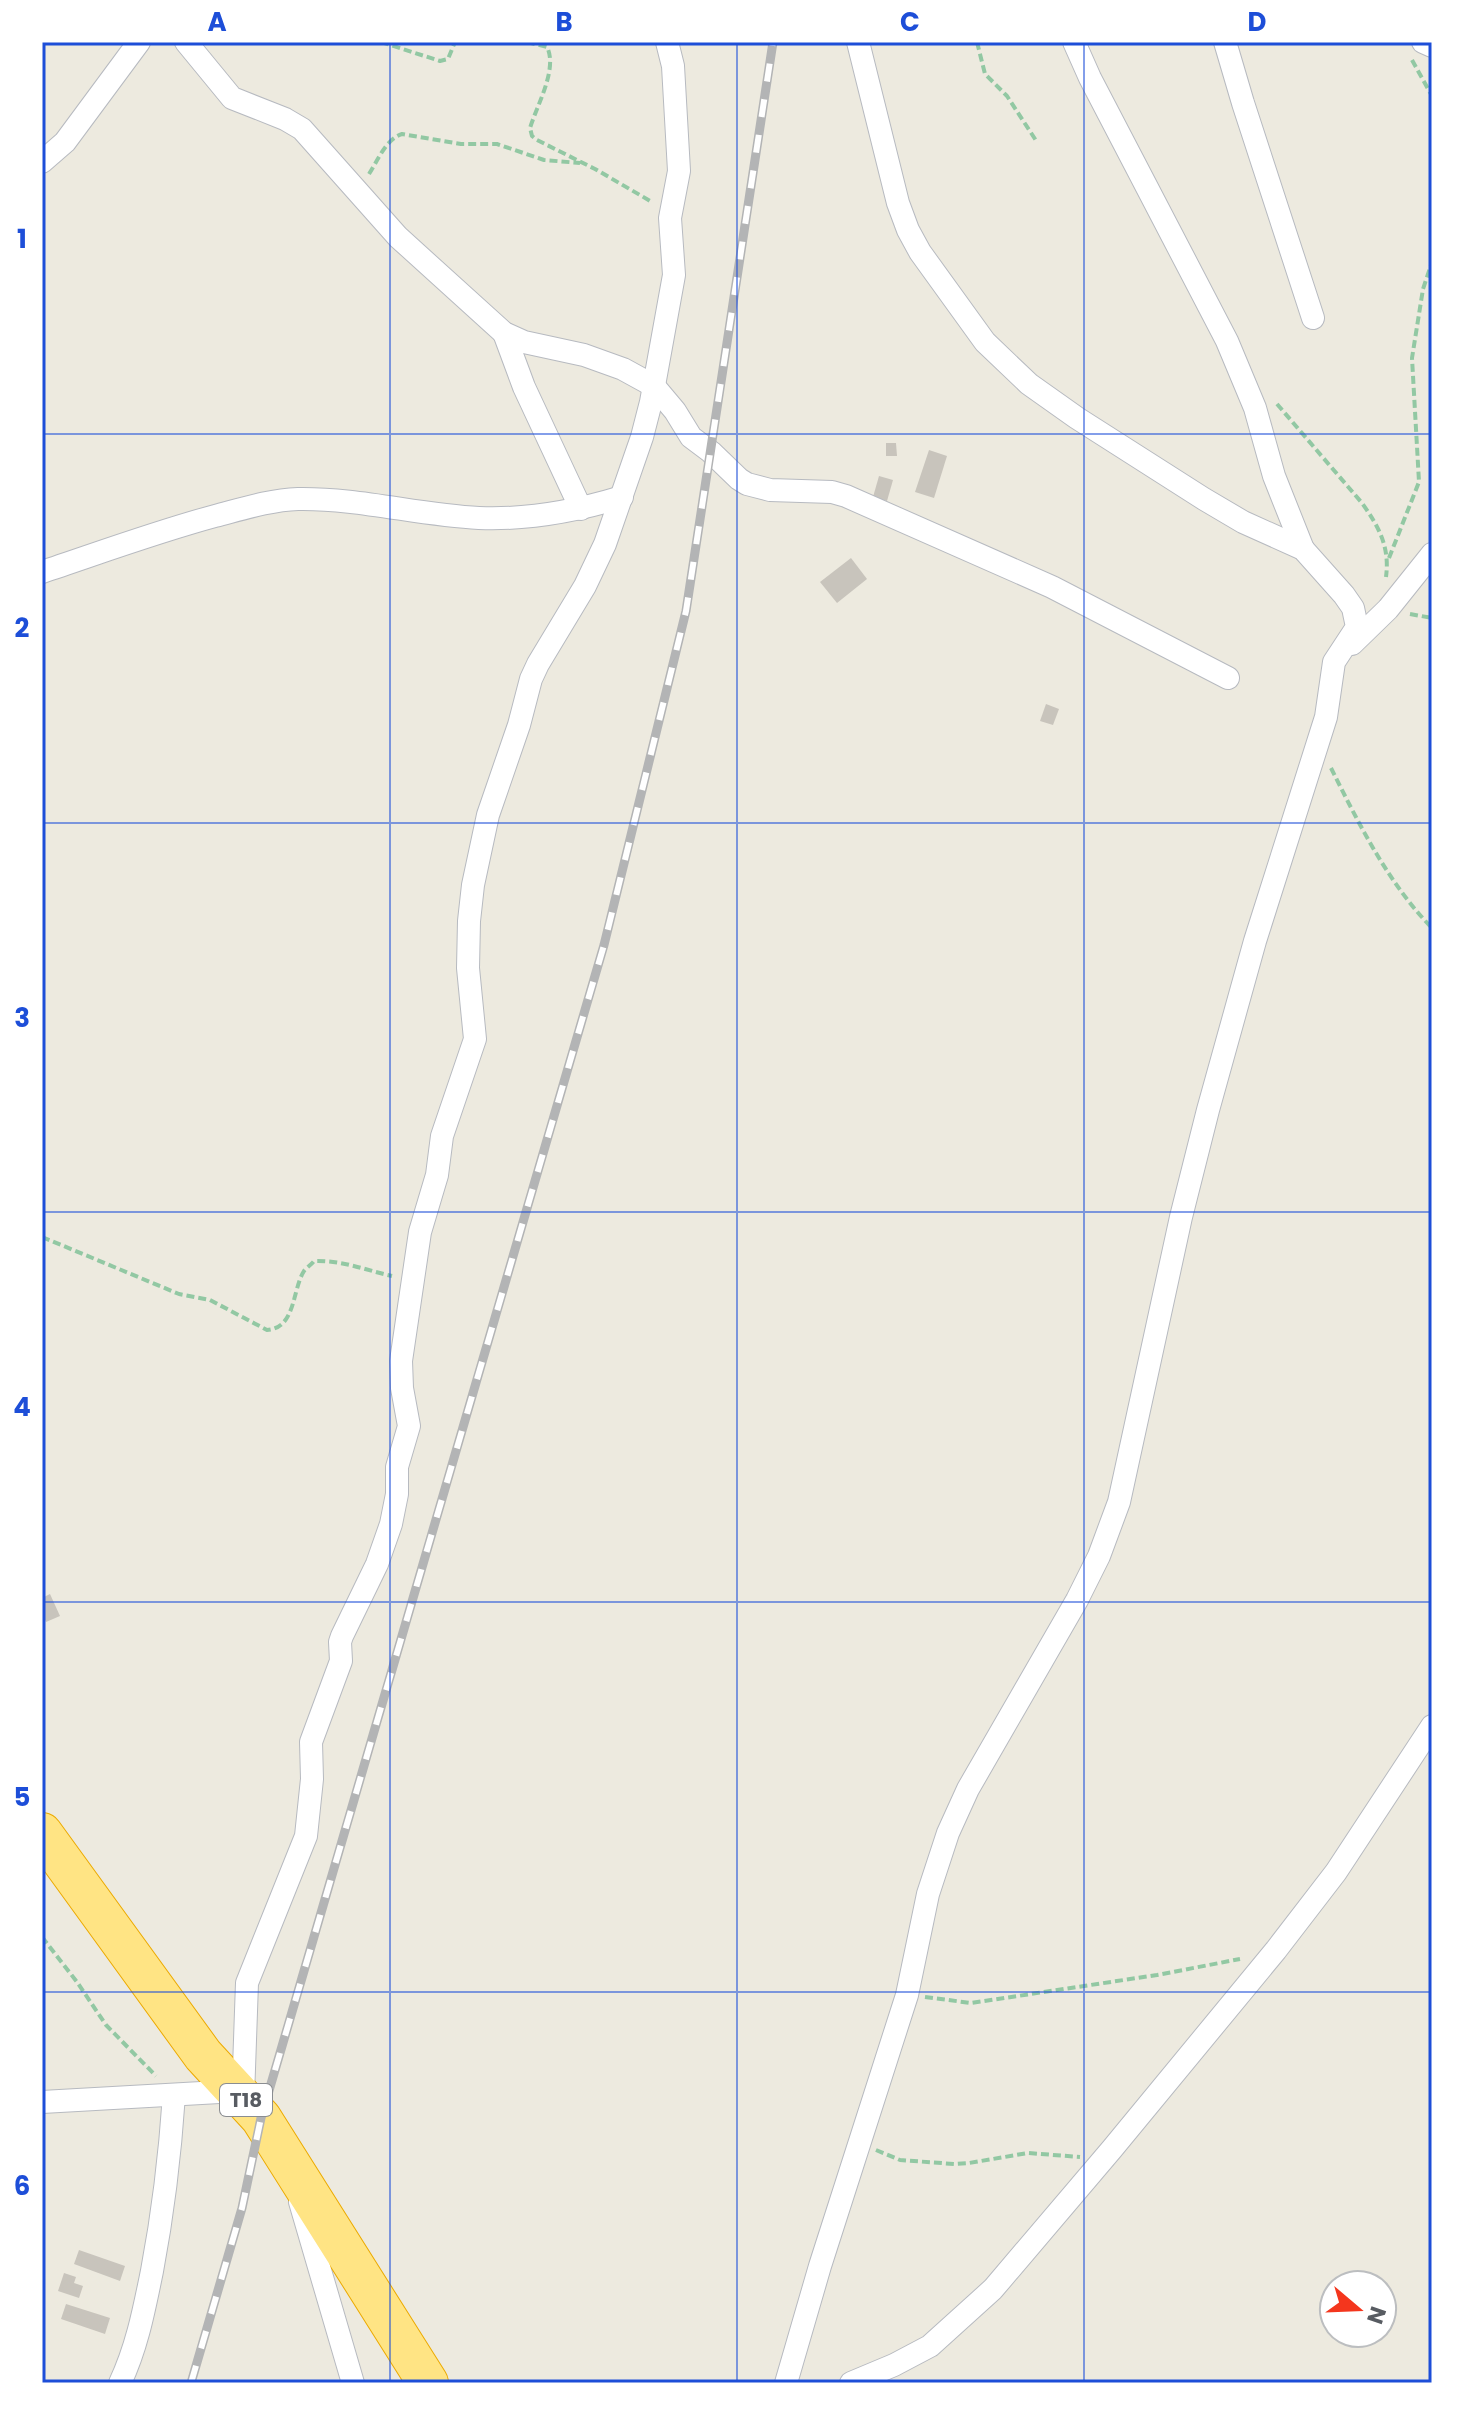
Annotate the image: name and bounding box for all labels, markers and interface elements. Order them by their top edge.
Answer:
text: A [207,4,227,40]
text: B [555,4,573,40]
text: C [900,4,920,40]
text: D [1248,4,1267,40]
text: 1 [17,221,27,257]
text: 2 [15,610,30,646]
text: 3 [14,1000,30,1036]
text: 4 [13,1389,31,1425]
text: 5 [14,1779,30,1815]
road number: T18 [220,2084,272,2116]
text: 6 [14,2168,30,2204]
north arrow [1318,2269,1398,2349]
text: N [1359,2302,1394,2328]

